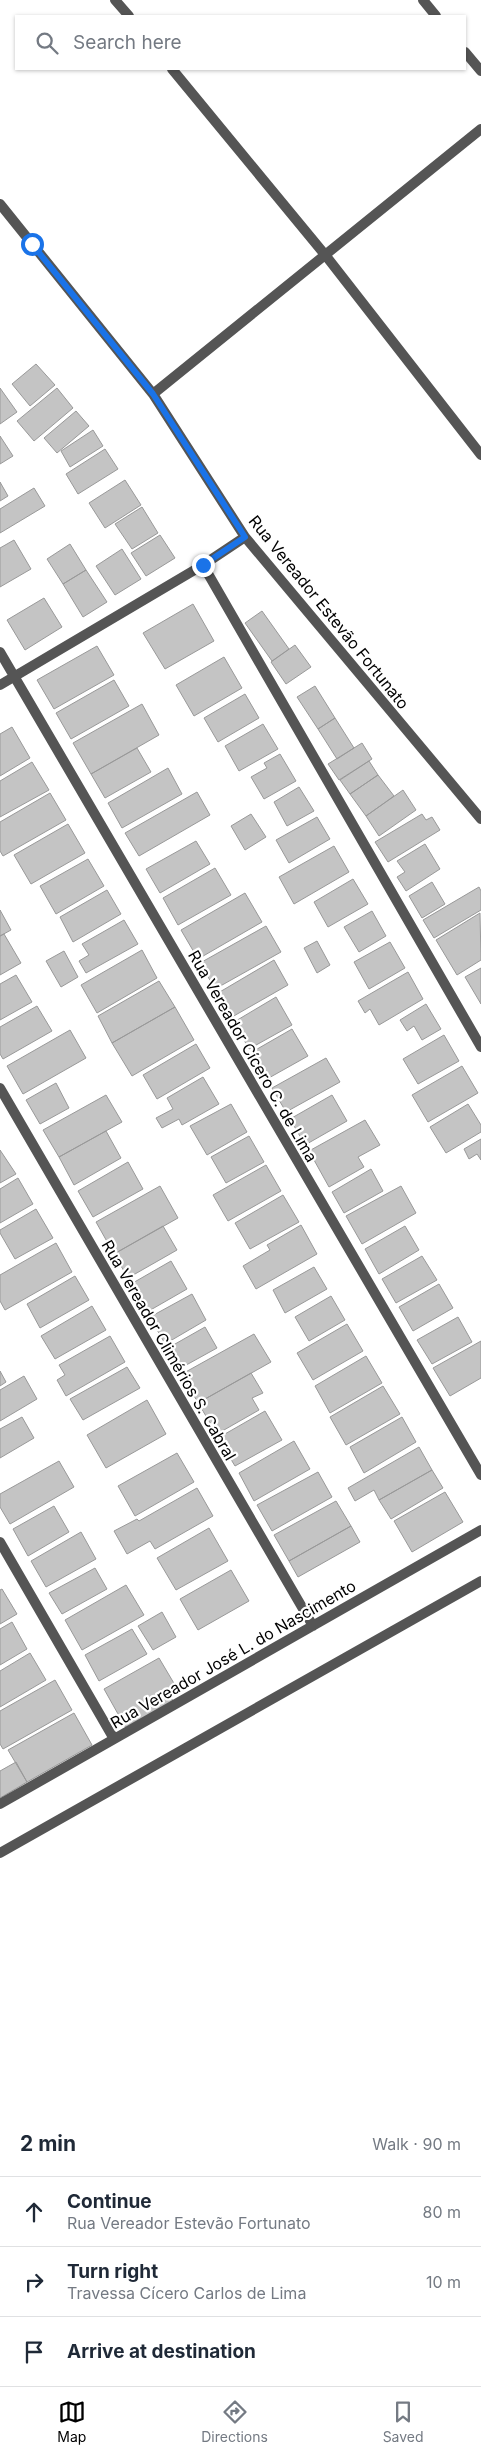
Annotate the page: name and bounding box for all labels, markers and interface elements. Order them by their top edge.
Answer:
search box [15,15,466,70]
icon: search [33,29,61,57]
text: Search here [73,31,182,54]
route start [21,233,44,256]
street label: Rua Vereador Estevão Fortunato [245,511,413,713]
route end [192,554,215,577]
street label: Rua Vereador Cícero C. de Lima [184,947,322,1165]
street label: Rua Vereador Climérios S. Cabral [98,1236,240,1464]
street label: Rua Vereador José L. do Nascimento [107,1575,359,1733]
text: 2 min [20,2131,76,2156]
text: Walk · 90 m [372,2134,461,2154]
text: Continue [67,2190,152,2213]
icon: ahead [20,2198,48,2226]
text: 80 m [422,2202,461,2222]
text: Rua Vereador Estevão Fortunato [67,2213,311,2233]
text: Turn right [67,2260,158,2283]
icon: right [20,2268,48,2296]
text: 10 m [426,2272,461,2292]
text: Travessa Cícero Carlos de Lima [67,2283,306,2303]
icon: arrive [20,2338,48,2366]
text: Arrive at destination [67,2340,256,2363]
tab: Map [57,2398,86,2445]
tab: Directions [201,2398,268,2445]
tab: Saved [383,2398,424,2445]

